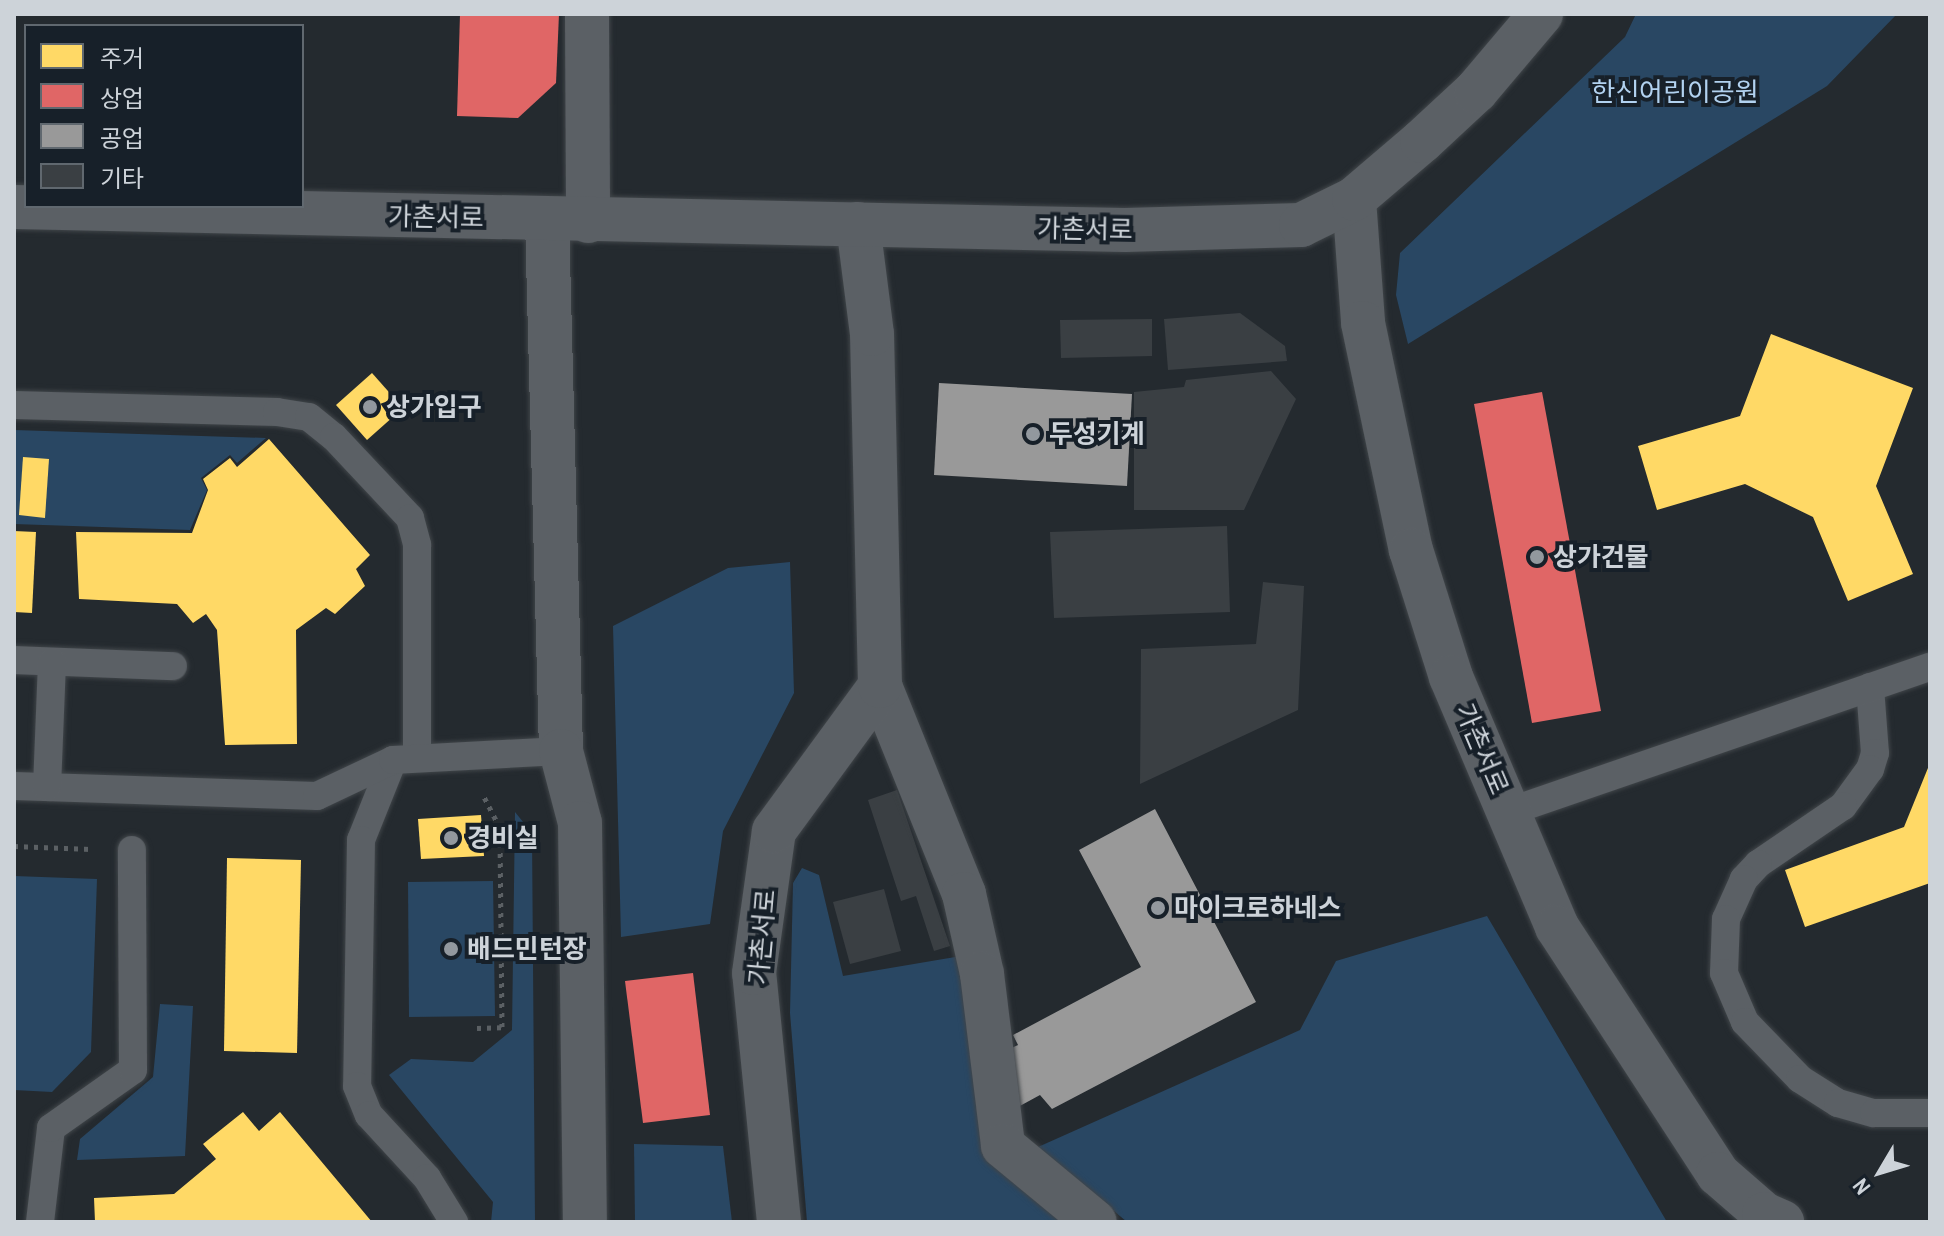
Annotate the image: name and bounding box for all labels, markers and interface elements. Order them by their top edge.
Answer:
legend [24,24,304,208]
text: 주거 [100,42,144,74]
park label: 한신어린이공원 [1591,76,1759,108]
text: 상업 [100,82,144,114]
text: 공업 [100,122,144,154]
text: 기타 [100,162,144,194]
street label: 가촌서로 [388,201,484,233]
street label: 가촌서로 [1037,213,1133,245]
place label: 상가입구 [386,391,482,423]
marker: 상가입구 [361,398,379,416]
place label: 두성기계 [1049,418,1145,450]
marker: 두성기계 [1024,425,1042,443]
place label: 상가건물 [1553,541,1649,573]
marker: 상가건물 [1528,548,1546,566]
street label: 가촌서로 [1449,699,1515,799]
place label: 경비실 [467,822,539,854]
marker: 경비실 [442,829,460,847]
street label: 가촌서로 [742,888,782,986]
place label: 마이크로하네스 [1174,892,1341,924]
marker: 마이크로하네스 [1149,899,1167,917]
place label: 배드민턴장 [467,933,587,965]
marker: 배드민턴장 [442,940,460,958]
north arrow [1840,1132,1920,1212]
text: N [1845,1172,1877,1201]

